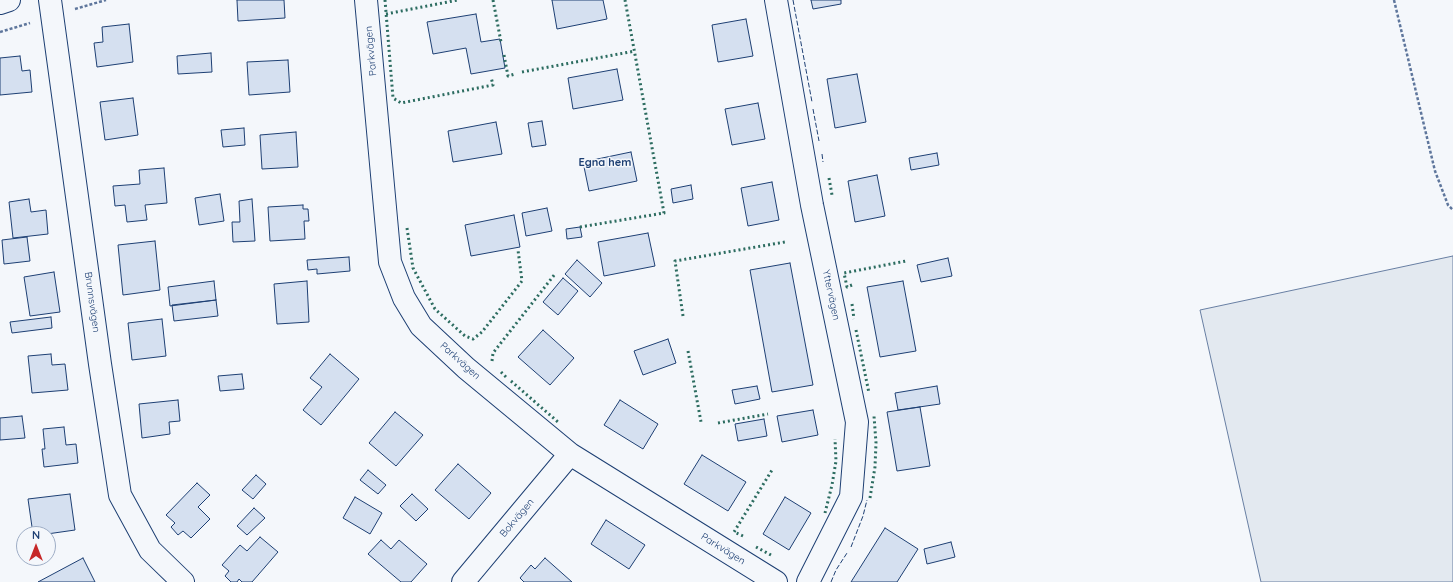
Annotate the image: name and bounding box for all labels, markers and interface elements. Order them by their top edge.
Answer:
street label: Parkvägen [363,26,379,76]
district label: Egna hem [579,156,631,170]
street label: Yttervägen [820,269,842,321]
street label: Brunnsvägen [82,271,102,333]
street label: Parkvägen [437,340,483,382]
street label: Bokvägen [497,496,537,540]
north arrow [16,526,56,566]
text: N [32,528,40,542]
street label: Parkvägen [699,531,747,567]

